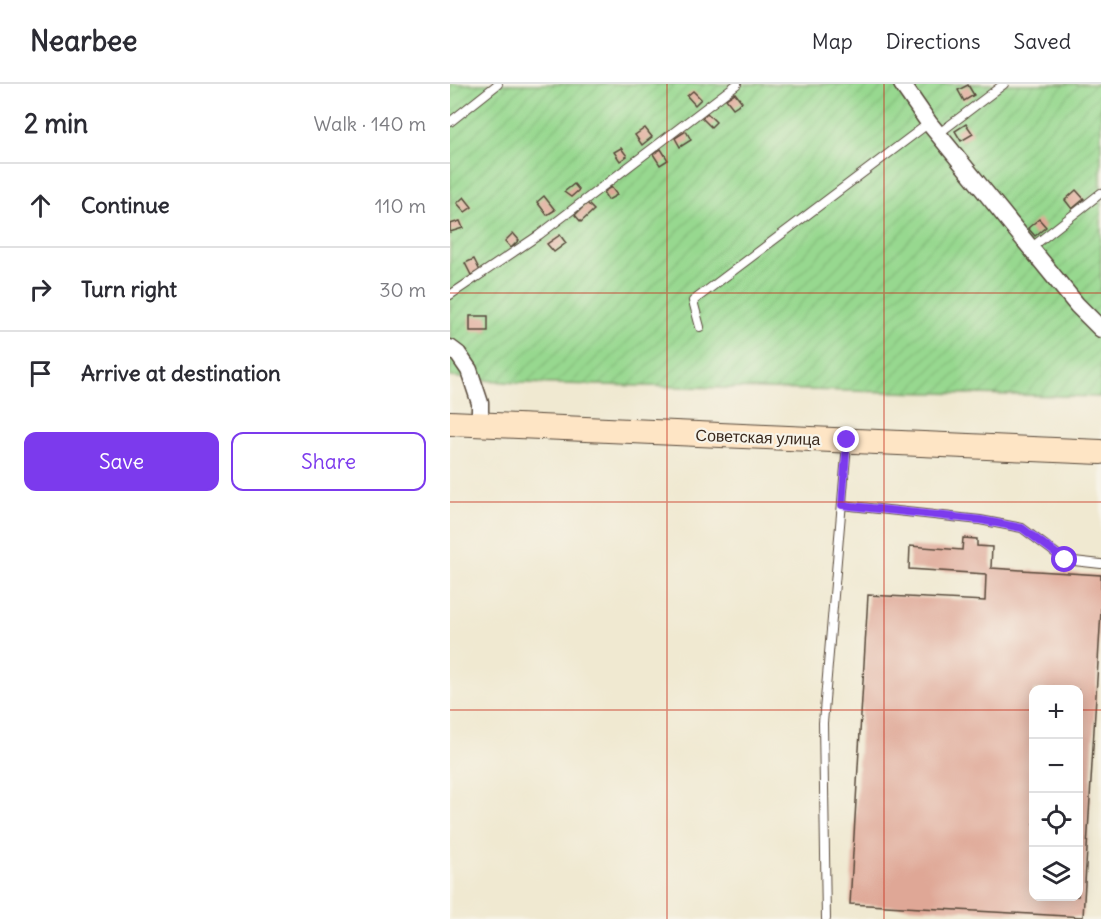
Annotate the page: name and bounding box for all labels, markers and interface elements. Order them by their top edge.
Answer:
text: Nearbee [30,23,137,59]
text: Map [812,28,853,55]
text: Directions [886,28,980,55]
text: Saved [1013,28,1071,55]
text: 2 min [24,107,88,140]
text: Walk · 140 m [313,111,426,136]
icon: ahead [24,189,57,222]
text: Continue [81,191,170,219]
text: 110 m [375,193,426,218]
icon: right [24,273,57,306]
text: Turn right [81,275,177,303]
text: 30 m [379,277,426,302]
icon: arrive [24,357,57,390]
text: Arrive at destination [81,359,281,387]
street label: Советская улица [695,425,821,449]
route end [833,426,859,452]
button: Save [24,432,219,491]
button: Share [231,432,426,491]
route start [1051,546,1077,572]
map controls [1029,685,1083,901]
button: + [1029,685,1083,739]
button: − [1029,739,1083,793]
button: locate [1029,793,1083,847]
button: layers [1029,847,1083,901]

